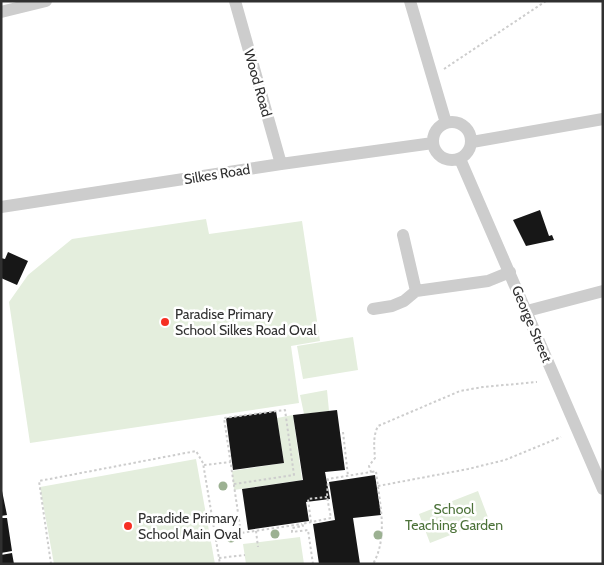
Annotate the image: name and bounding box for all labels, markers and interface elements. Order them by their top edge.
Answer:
street label: Wood Road [240,47,276,119]
street label: Silkes Road [183,160,251,188]
street label: George Street [508,283,556,365]
place label: Paradise Primary School Silkes Road Oval [175,305,317,339]
marker: Paradise Primary School Silkes Road Oval [159,316,171,328]
park label: School Teaching Garden [405,500,503,534]
place label: Paradide Primary School Main Oval [138,509,242,543]
marker: Paradide Primary School Main Oval [122,520,134,532]

